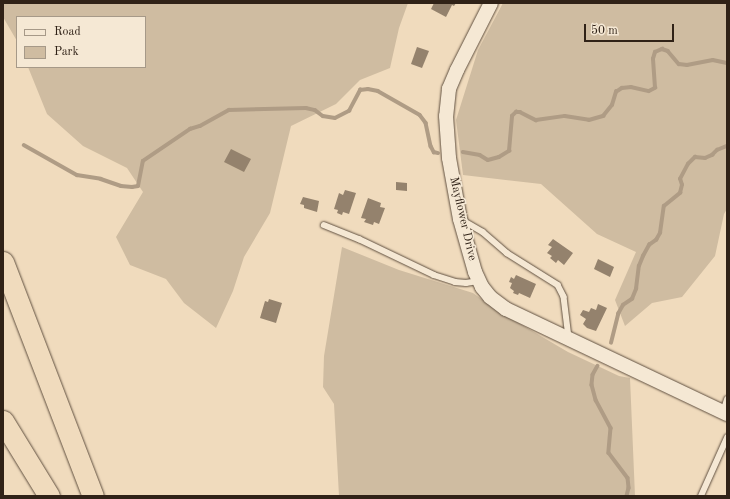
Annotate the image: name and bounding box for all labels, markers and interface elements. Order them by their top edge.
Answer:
legend [16,16,146,68]
scale bar [586,16,676,42]
text: 50 m [591,25,618,37]
text: Road [54,26,81,38]
text: Park [54,46,79,58]
street label: Mayflower Drive [445,176,479,262]

